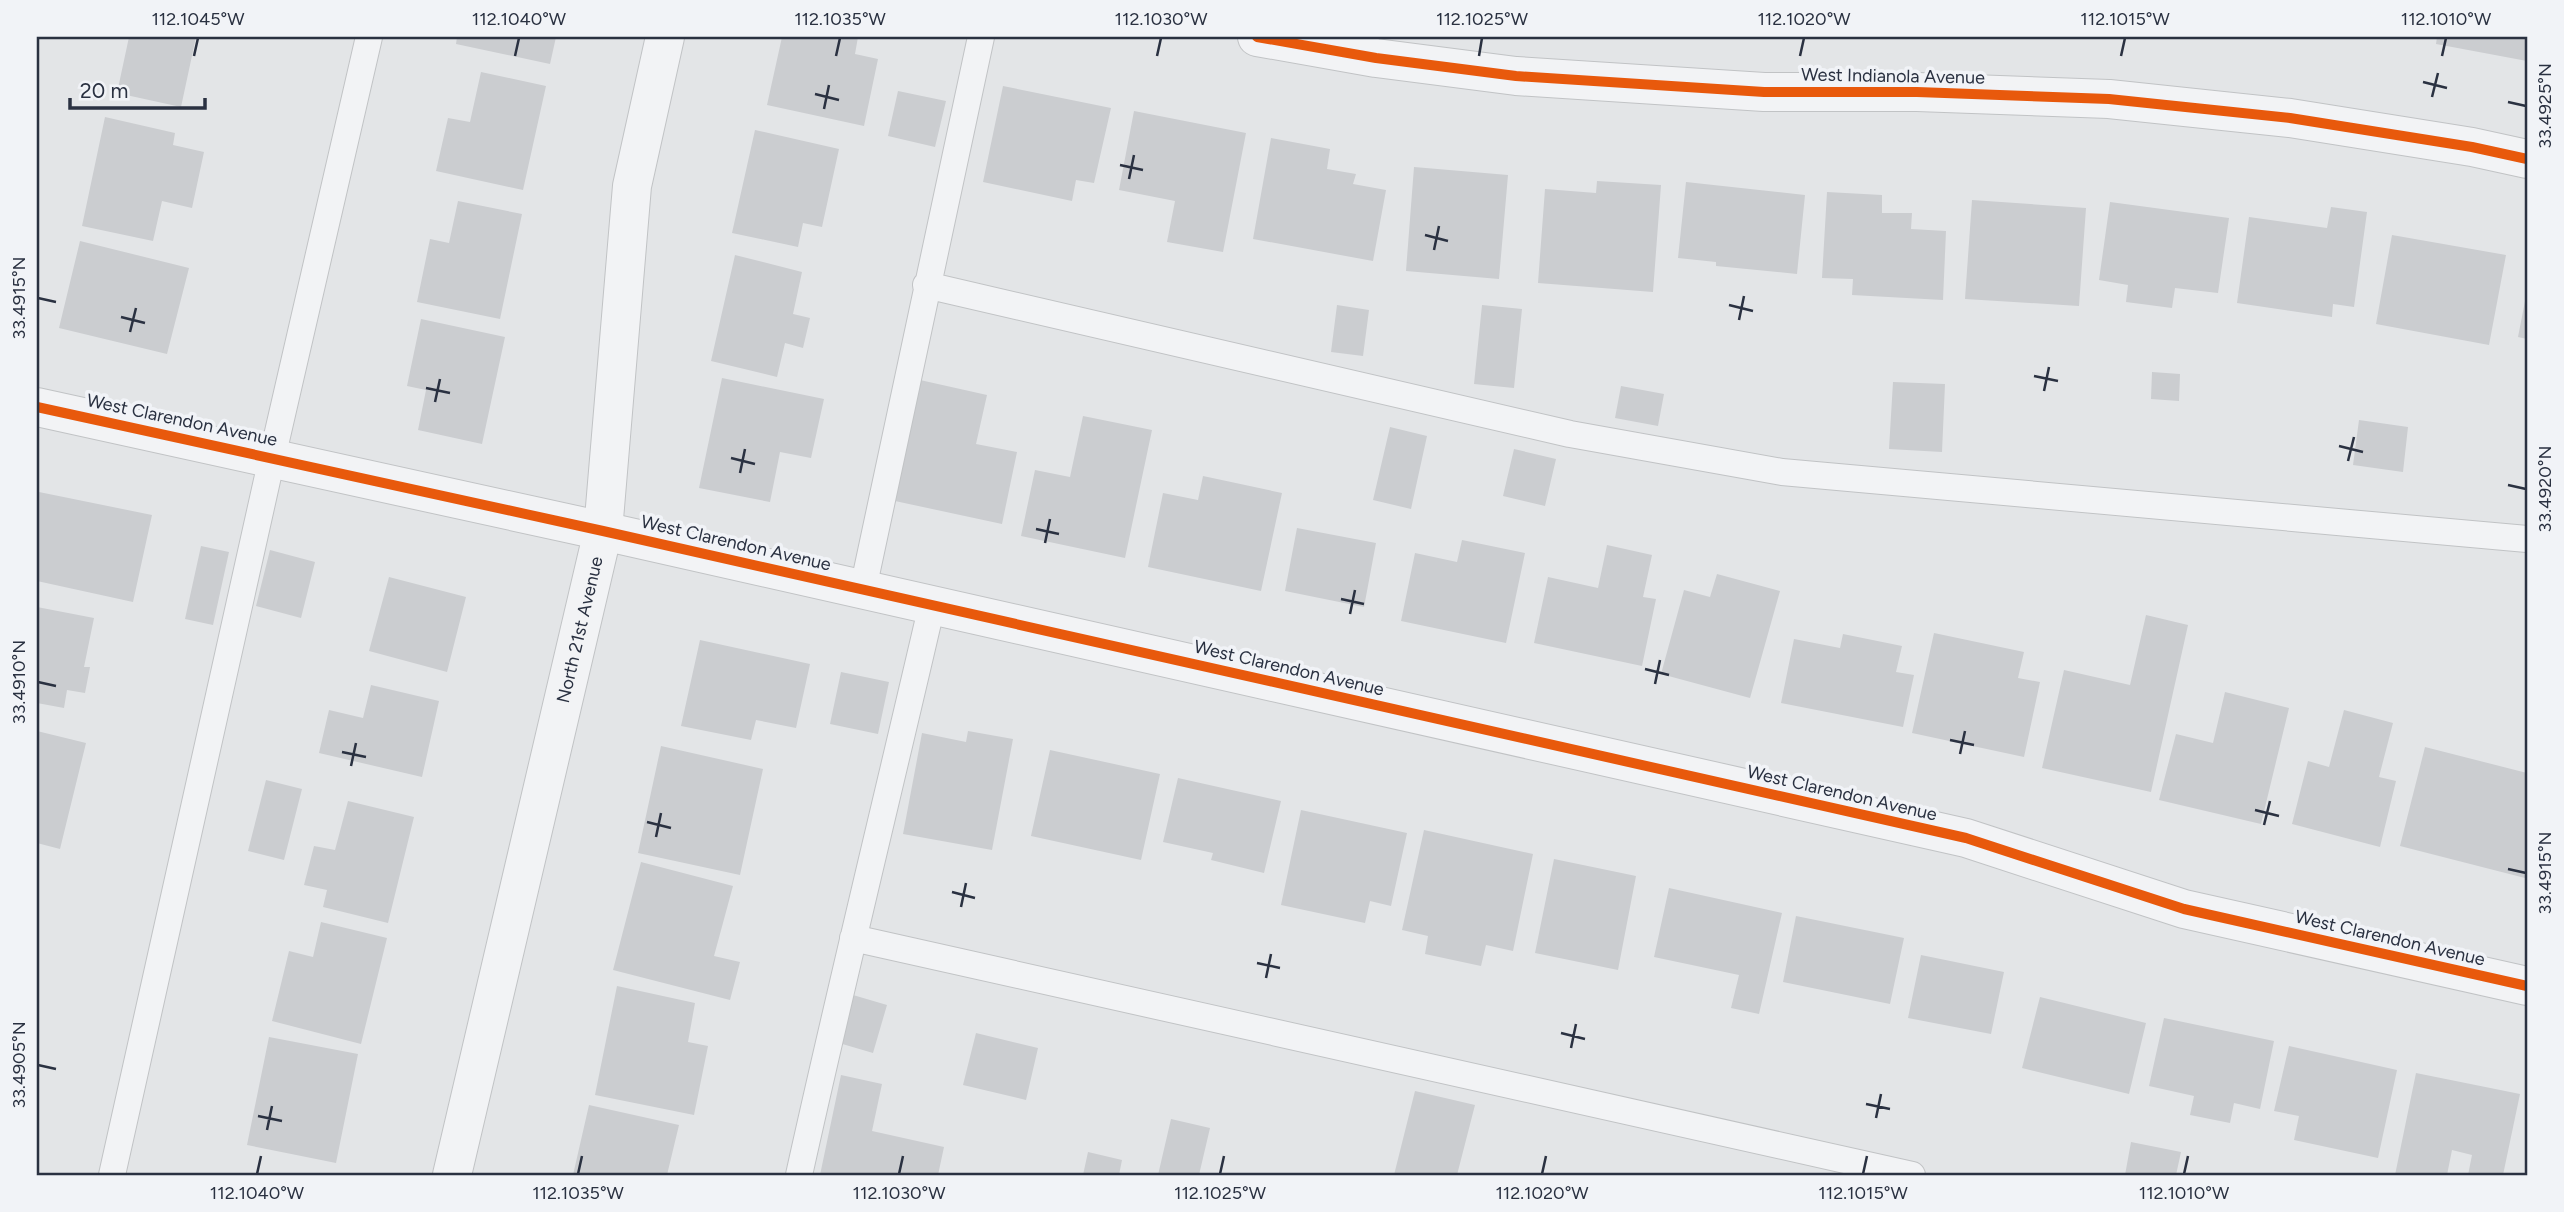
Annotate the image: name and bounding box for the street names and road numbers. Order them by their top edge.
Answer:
street label: West Indianola Avenue [1801,63,1985,89]
street label: West Clarendon Avenue [85,389,280,451]
street label: West Clarendon Avenue [639,510,833,576]
street label: North 21st Avenue [552,554,608,705]
street label: West Clarendon Avenue [1192,635,1386,701]
street label: West Clarendon Avenue [1745,760,1939,826]
street label: West Clarendon Avenue [2293,905,2487,971]

